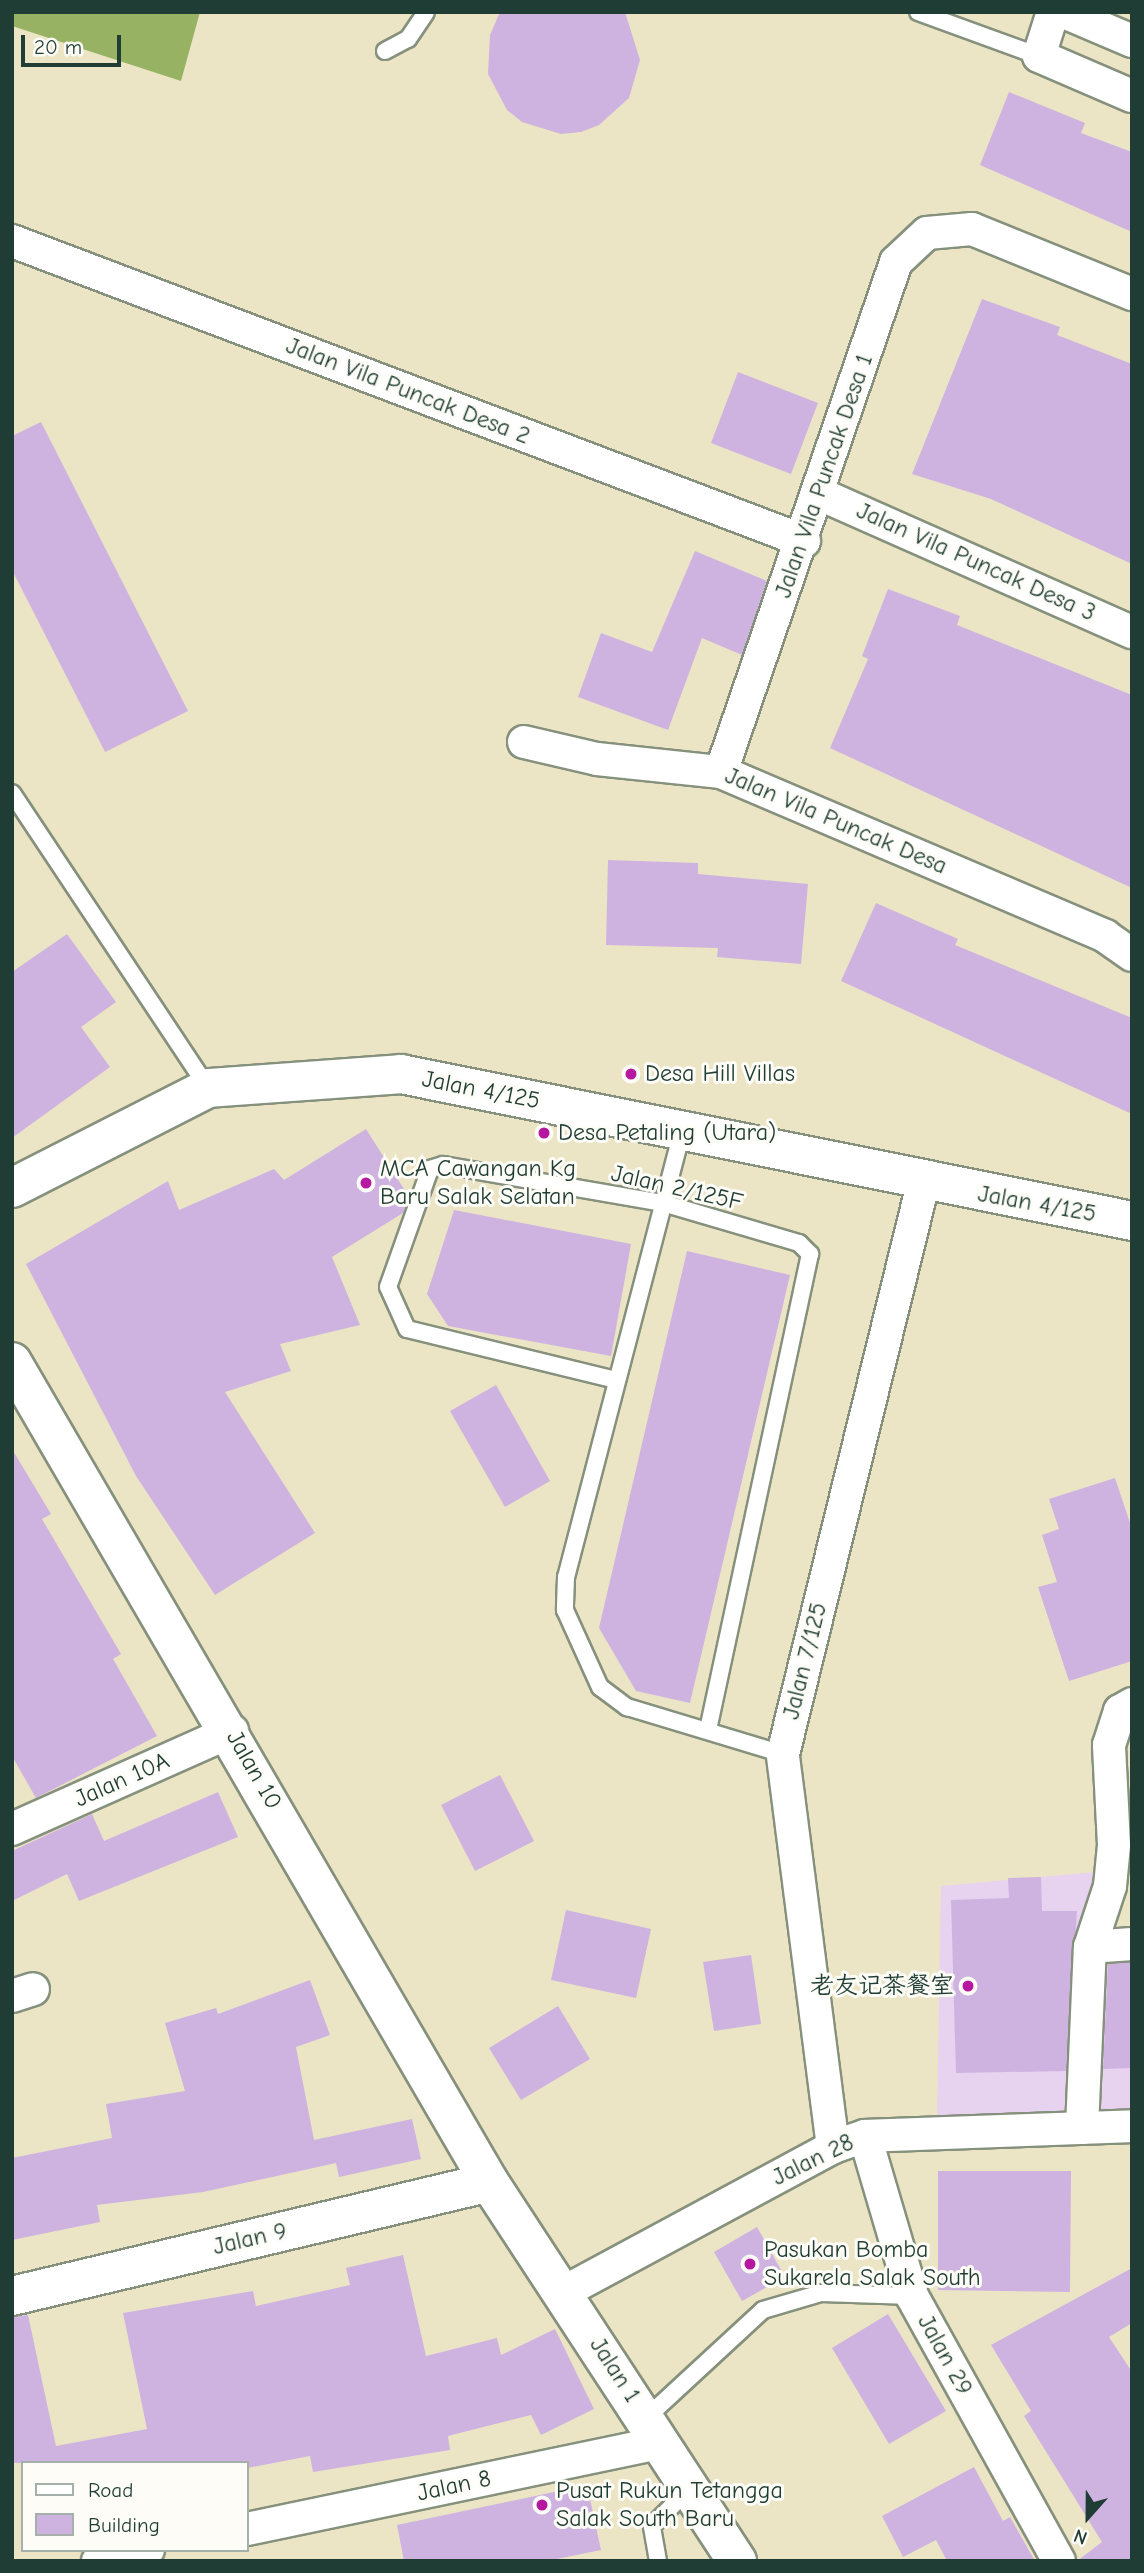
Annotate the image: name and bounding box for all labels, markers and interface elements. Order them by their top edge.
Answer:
scale bar [24,21,124,65]
text: 20 m [34,35,82,59]
street label: Jalan Vila Puncak Desa 2 [282,331,534,451]
street label: Jalan Vila Puncak Desa 1 [769,350,879,602]
street label: Jalan Vila Puncak Desa 3 [852,496,1100,628]
street label: Jalan Vila Puncak Desa [721,761,951,881]
place label: Desa Hill Villas [645,1060,795,1088]
street label: Jalan 4/125 [420,1064,542,1116]
marker: Desa Hill Villas [623,1066,639,1082]
place label: Desa Petaling (Utara) [558,1119,776,1147]
marker: Desa Petaling (Utara) [536,1125,552,1141]
place label: MCA Cawangan Kg Baru Salak Selatan [380,1155,576,1211]
street label: Jalan 2/125F [608,1159,746,1217]
marker: MCA Cawangan Kg Baru Salak Selatan [358,1175,374,1191]
street label: Jalan 4/125 [976,1179,1098,1229]
street label: Jalan 7/125 [777,1600,833,1722]
street label: Jalan 10 [220,1725,288,1815]
street label: Jalan 10A [70,1746,174,1814]
place label: 老友记茶餐室 [810,1972,954,2000]
marker: 老友记茶餐室 [960,1978,976,1994]
street label: Jalan 28 [768,2128,858,2192]
street label: Jalan 9 [210,2217,290,2261]
place label: Pasukan Bomba Sukarela Salak South [764,2236,981,2292]
marker: Pasukan Bomba Sukarela Salak South [742,2256,758,2272]
street label: Jalan 29 [911,2310,979,2400]
street label: Jalan 1 [583,2332,647,2408]
legend [21,2461,248,2552]
street label: Jalan 8 [415,2464,493,2508]
place label: Pusat Rukun Tetangga Salak South Baru [556,2477,783,2533]
text: Road [88,2478,133,2502]
north arrow [1053,2482,1123,2552]
marker: Pusat Rukun Tetangga Salak South Baru [534,2497,550,2513]
text: Building [88,2513,160,2537]
text: N [1071,2524,1090,2549]

